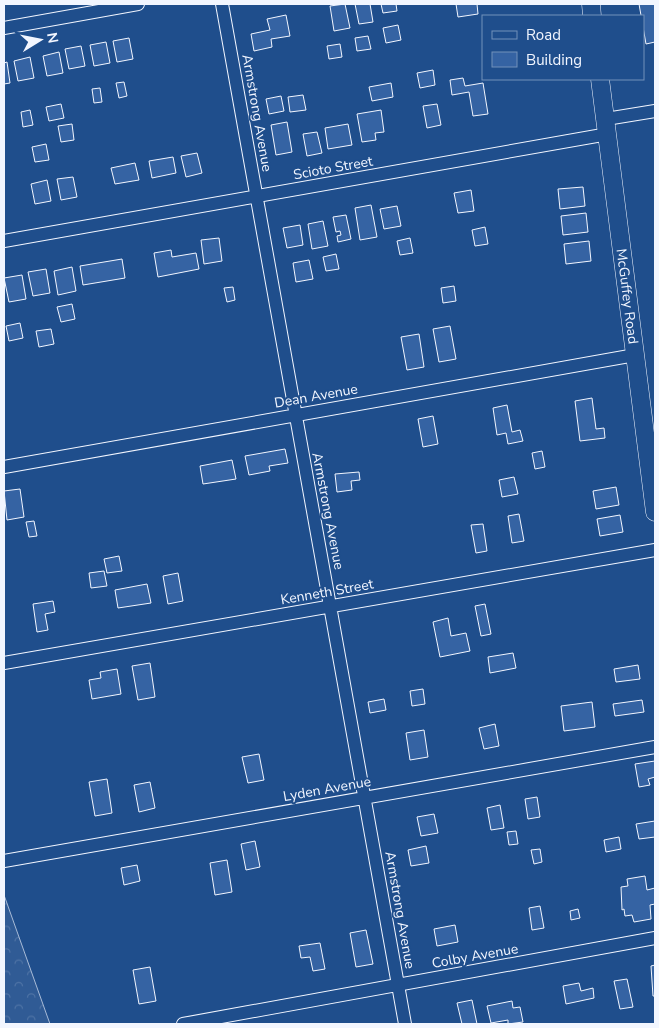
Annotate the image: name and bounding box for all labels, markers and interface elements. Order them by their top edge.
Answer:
north arrow [15,15,65,65]
legend [482,15,644,80]
text: Road [526,25,561,45]
text: N [42,31,63,45]
text: Building [526,50,582,70]
street label: Armstrong Avenue [237,53,277,173]
street label: Scioto Street [292,152,374,184]
street label: McGuffey Road [612,247,643,345]
street label: Dean Avenue [273,379,359,413]
street label: Armstrong Avenue [307,451,349,571]
street label: Kenneth Street [279,574,375,610]
street label: Lyden Avenue [282,772,372,806]
street label: Armstrong Avenue [380,850,420,970]
street label: Colby Avenue [430,939,520,973]

